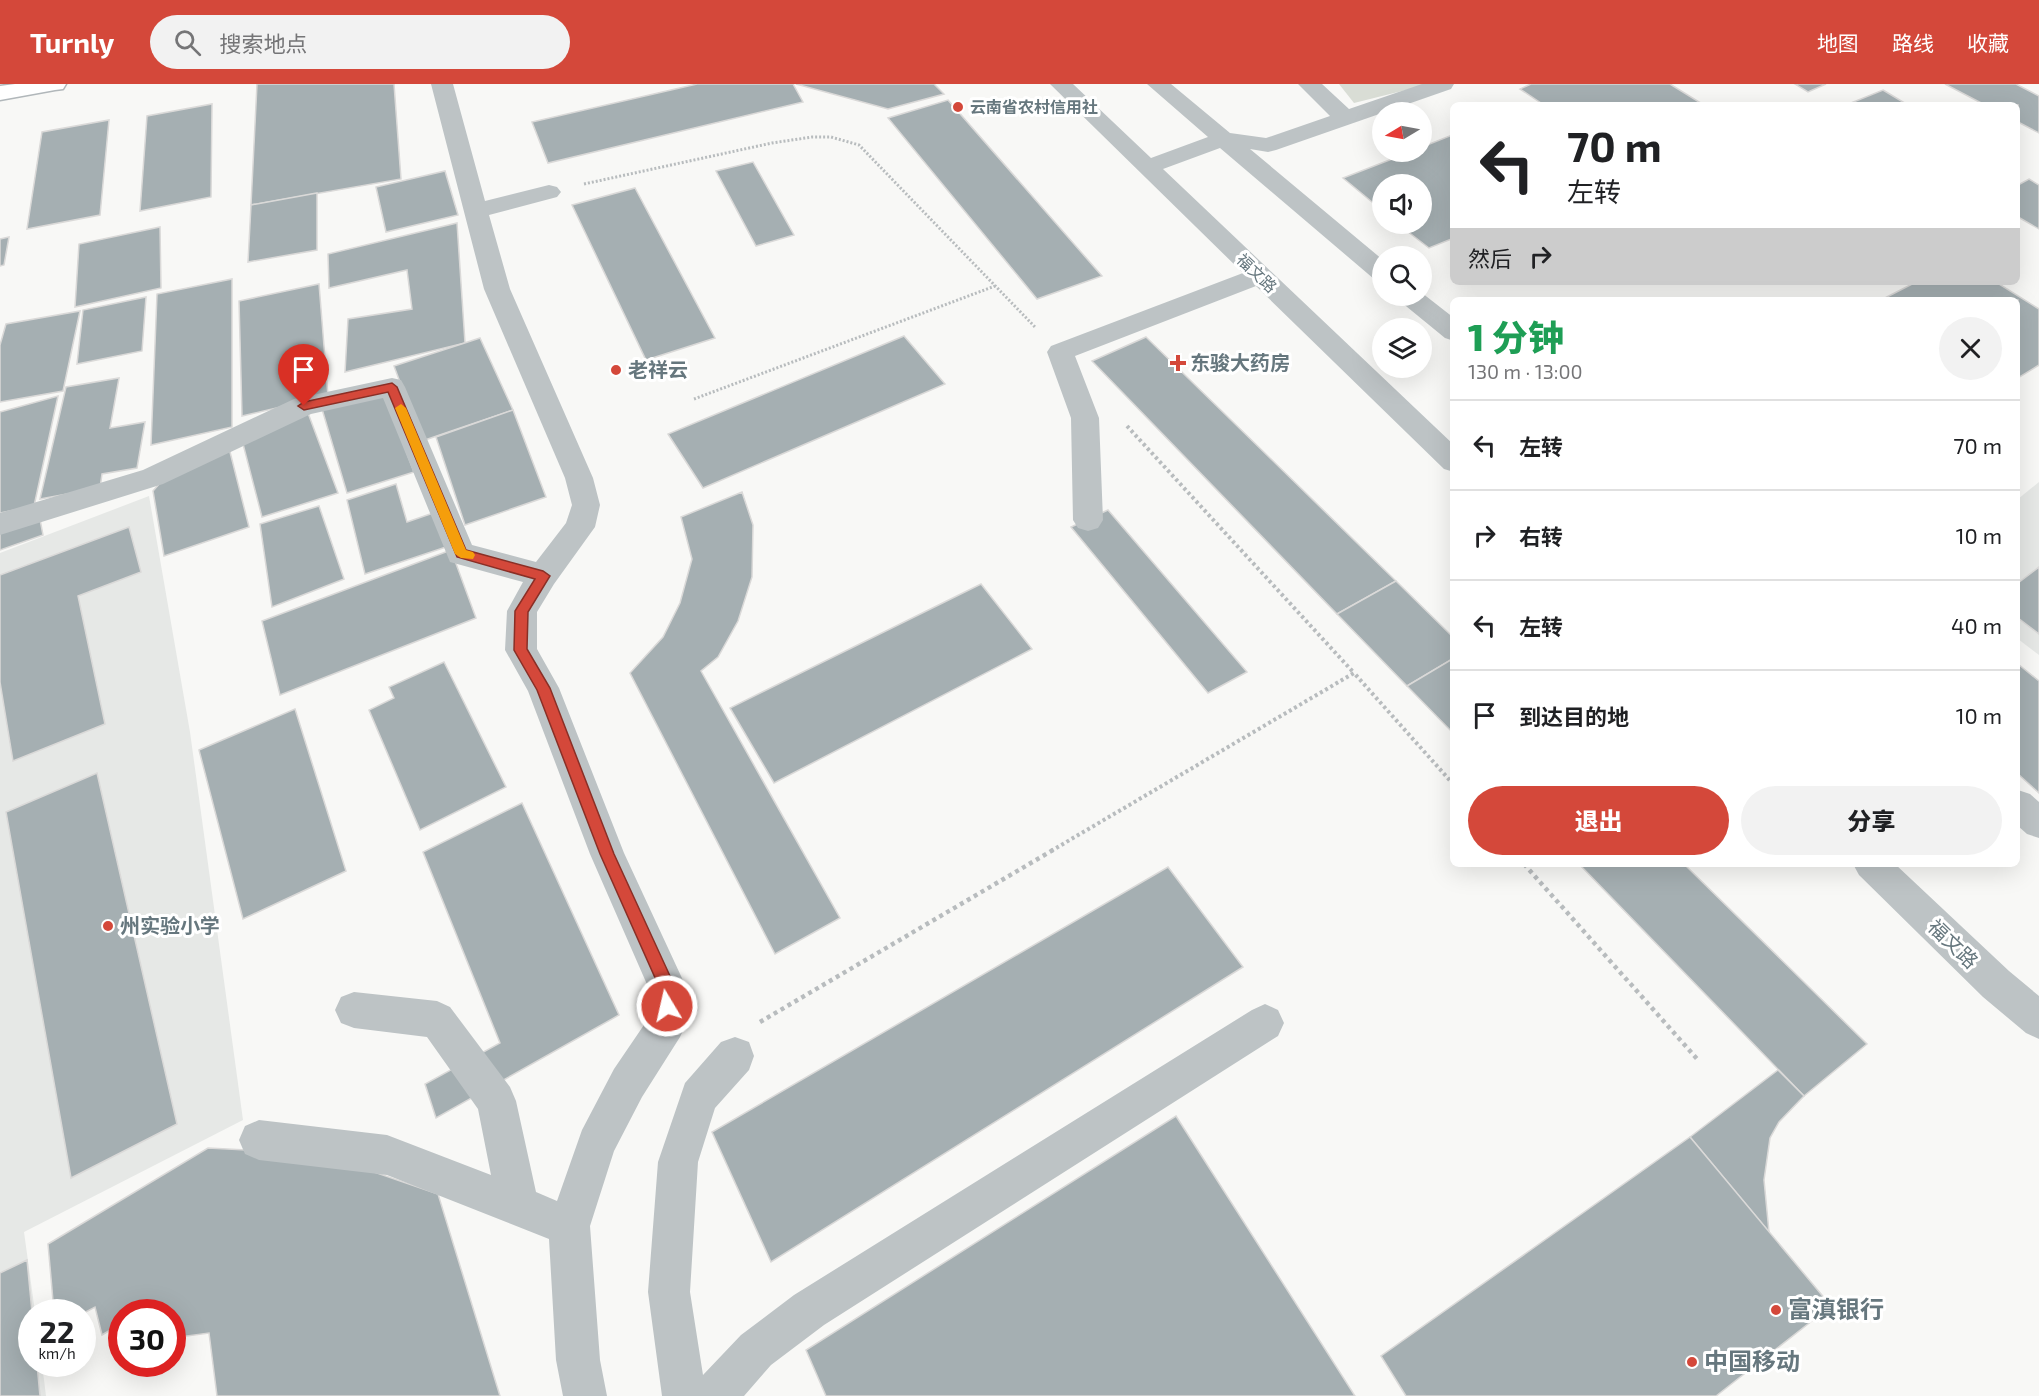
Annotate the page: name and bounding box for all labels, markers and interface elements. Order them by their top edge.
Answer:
search box [150,15,570,69]
text: Turnly [30,25,114,59]
icon: search [171,26,204,59]
text: 搜索地点 [219,30,307,56]
text: 地图 [1817,30,1859,55]
text: 路线 [1892,30,1934,55]
text: 收藏 [1967,30,2009,55]
place label: 云南省农村信用社 [970,97,1098,116]
marker: 云南省农村信用社 [951,100,965,114]
north arrow [1372,102,1432,162]
map controls [1372,102,1432,378]
text: 70 m [1567,120,1662,170]
icon: left [1468,126,1546,204]
button: sound [1372,174,1432,234]
text: 左转 [1567,175,1621,207]
icon: right [1524,240,1557,273]
text: 然后 [1468,245,1512,271]
button: search [1372,246,1432,306]
street label: 福文路 [1233,249,1281,296]
text: 1 分钟 [1468,315,1564,358]
button: close [1939,317,2002,380]
button: layers [1372,318,1432,378]
pin [278,344,329,406]
place label: 东骏大药房 [1190,350,1290,374]
icon: arrive [287,353,320,386]
marker: 东骏大药房 [1171,356,1185,370]
place label: 老祥云 [628,357,688,381]
text: 130 m · 13:00 [1468,359,1583,383]
marker: 老祥云 [609,363,623,377]
icon: left [1468,429,1501,462]
text: 70 m [1953,432,2002,458]
text: 左转 [1519,433,1563,459]
icon: right [1468,519,1501,552]
text: 10 m [1956,522,2002,548]
text: 右转 [1519,523,1563,549]
icon: left [1468,609,1501,642]
text: 40 m [1951,612,2002,638]
text: 左转 [1519,613,1563,639]
icon: arrive [1468,699,1501,732]
text: 10 m [1956,702,2002,728]
text: 到达目的地 [1519,703,1629,729]
button: 退出 [1468,786,1729,855]
button: 分享 [1741,786,2002,855]
place label: 州实验小学 [120,913,220,937]
street label: 福文路 [1924,914,1984,973]
marker: 州实验小学 [101,919,115,933]
position arrow [635,974,699,1038]
place label: 富滇银行 [1788,1294,1884,1323]
speed limit sign: 30 [108,1299,186,1377]
marker: 富滇银行 [1769,1303,1783,1317]
text: 22 [40,1313,74,1349]
text: km/h [38,1344,76,1362]
place label: 中国移动 [1704,1346,1800,1375]
marker: 中国移动 [1685,1355,1699,1369]

